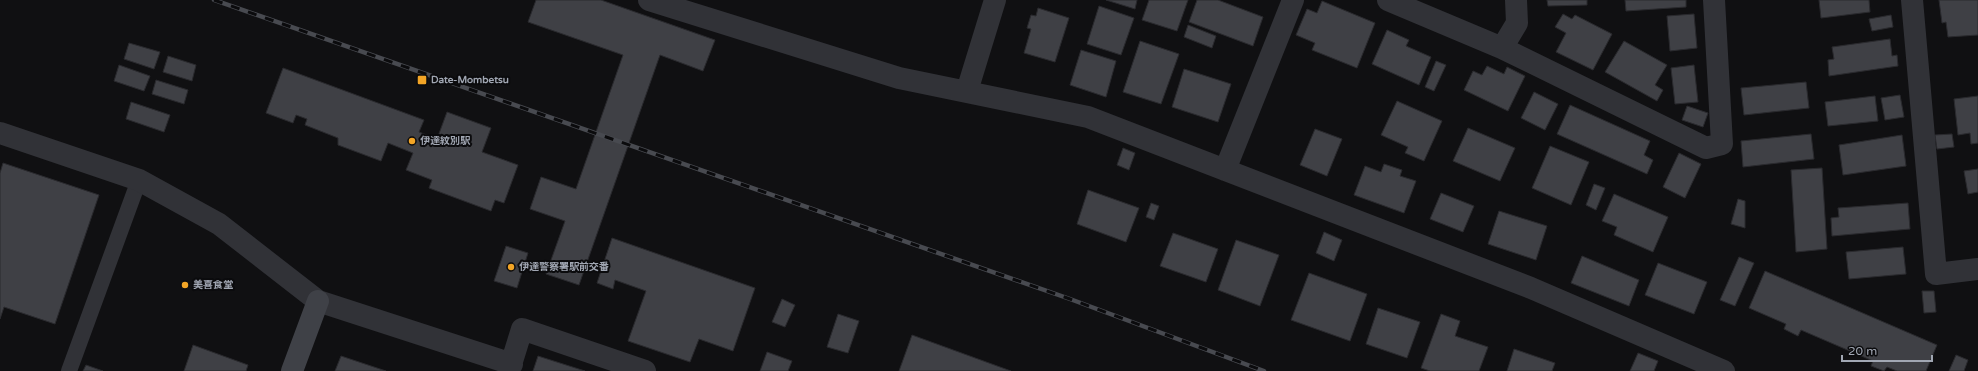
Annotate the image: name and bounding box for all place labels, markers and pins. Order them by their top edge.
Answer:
marker: Date-Mombetsu [416,74,428,86]
place label: Date-Mombetsu [431,74,509,86]
place label: 伊達紋別駅 [420,135,471,147]
marker: 伊達紋別駅 [407,136,417,146]
place label: 伊達警察署駅前交番 [519,261,609,273]
marker: 伊達警察署駅前交番 [506,262,516,272]
place label: 美喜食堂 [193,279,233,291]
marker: 美喜食堂 [180,280,190,290]

